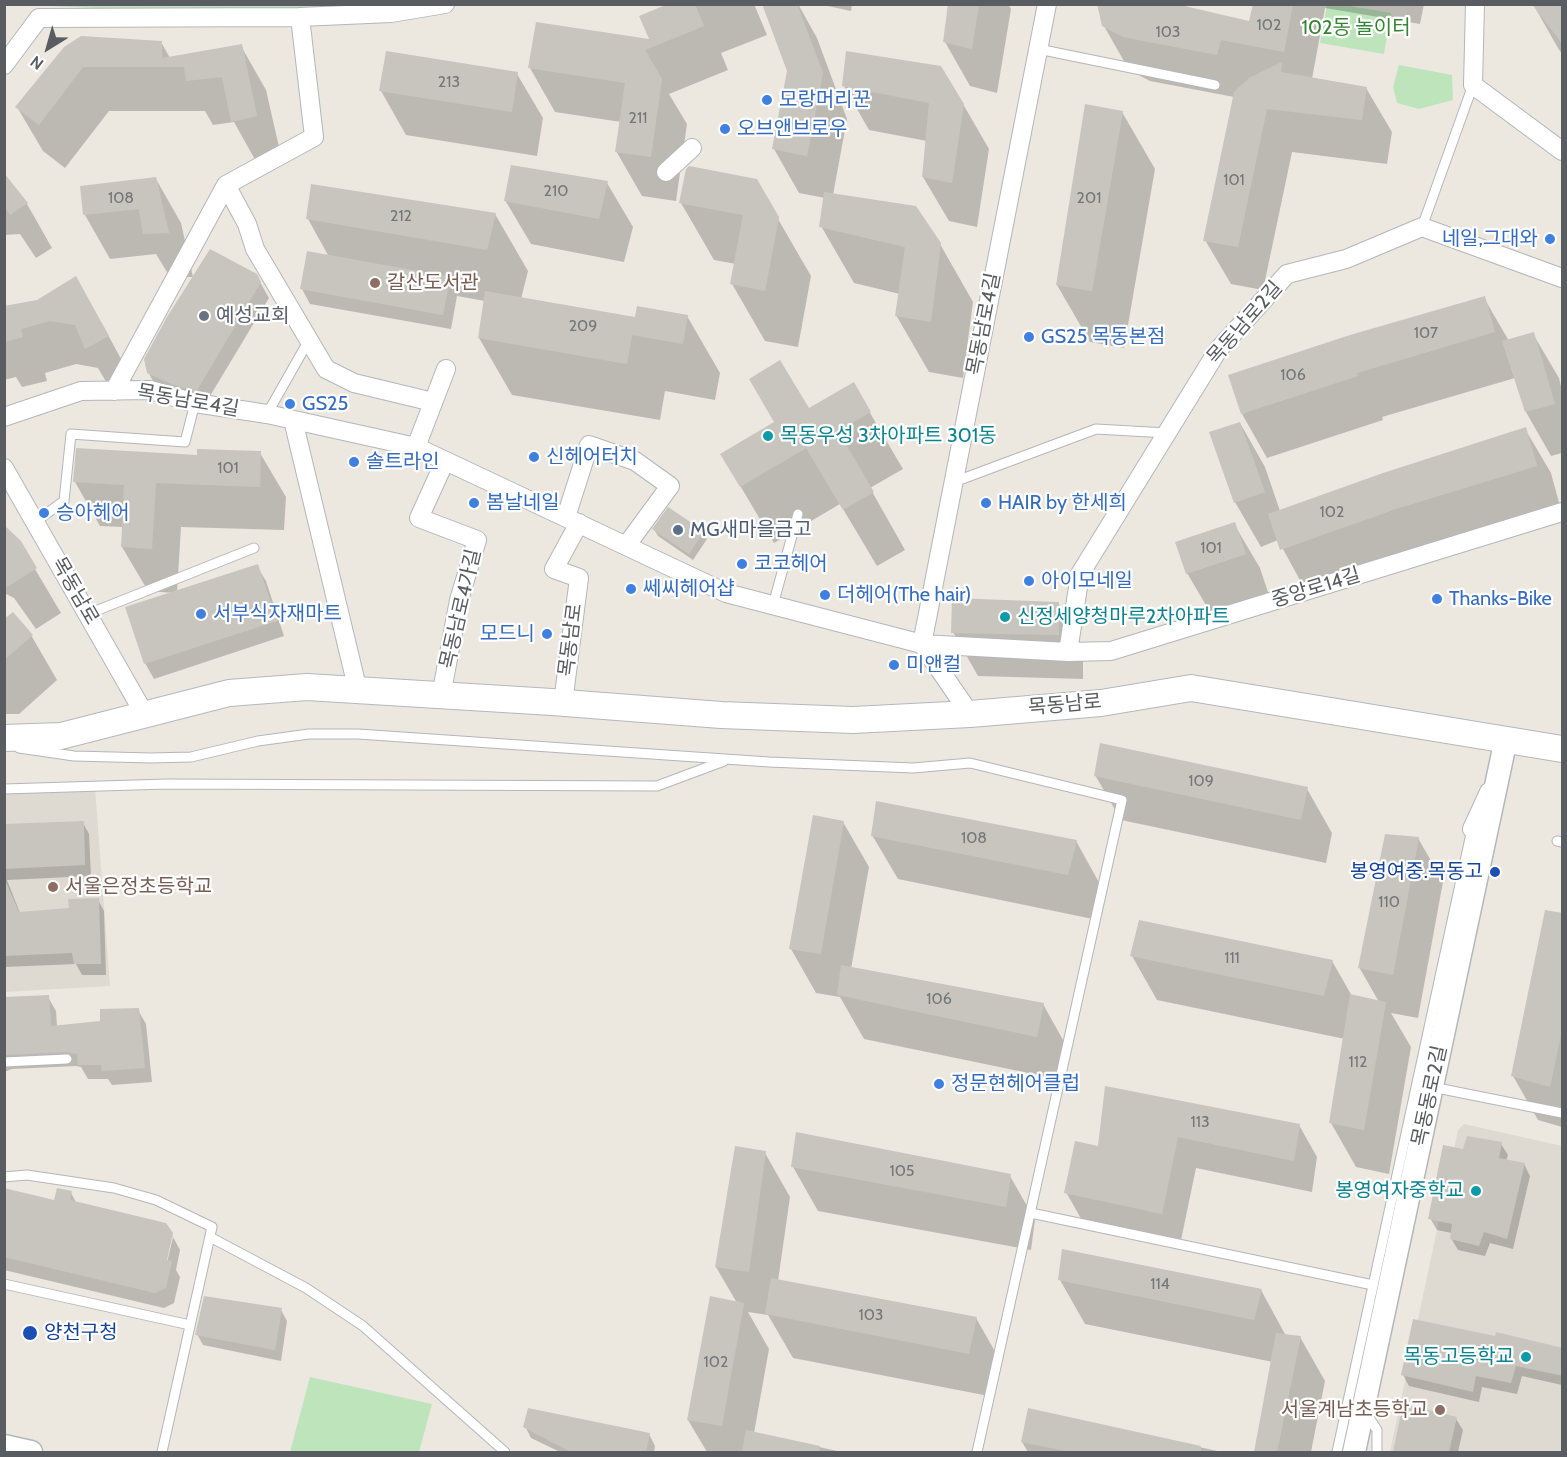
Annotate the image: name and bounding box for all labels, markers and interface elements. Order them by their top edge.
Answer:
house number: 102 [1257,15,1281,35]
park label: 102동 놀이터 [1301,16,1411,40]
north arrow [18,18,78,78]
house number: 103 [1155,22,1181,42]
text: N [27,52,47,74]
house number: 213 [438,72,460,92]
place label: 모랑머리꾼 [779,88,871,112]
marker: 모랑머리꾼 [760,93,774,107]
house number: 211 [629,108,647,128]
place label: 오브앤브로우 [737,117,847,141]
marker: 오브앤브로우 [718,122,732,136]
house number: 101 [1223,170,1245,190]
house number: 210 [544,181,568,201]
house number: 108 [108,188,134,208]
house number: 201 [1077,188,1101,208]
house number: 212 [390,206,412,226]
place label: 네일,그대와 [1442,227,1538,251]
marker: 네일,그대와 [1543,232,1557,246]
place label: 갈산도서관 [387,271,479,295]
street label: 목동남로4길 [962,271,1006,377]
marker: 갈산도서관 [368,276,382,290]
street label: 목동남로2길 [1202,276,1288,370]
place label: 예성교회 [216,304,290,328]
marker: 예성교회 [197,309,211,323]
house number: 209 [569,316,597,336]
house number: 107 [1414,323,1438,343]
place label: GS25 목동본점 [1041,325,1166,349]
marker: GS25 목동본점 [1022,330,1036,344]
house number: 106 [1280,365,1306,385]
street label: 목동남로4길 [135,380,241,422]
place label: GS25 [302,392,348,416]
marker: GS25 [283,397,297,411]
place label: 목동우성 3차아파트 301동 [780,424,997,448]
marker: 목동우성 3차아파트 301동 [761,429,775,443]
place label: 신헤어터치 [546,445,638,469]
place label: 솔트라인 [366,450,440,474]
marker: 신헤어터치 [527,450,541,464]
marker: 솔트라인 [347,455,361,469]
house number: 101 [217,458,239,478]
place label: 봄날네일 [486,491,560,515]
place label: HAIR by 한세희 [998,491,1127,515]
marker: 봄날네일 [467,496,481,510]
marker: HAIR by 한세희 [979,496,993,510]
place label: 승아헤어 [56,501,130,525]
house number: 102 [1320,502,1344,522]
marker: 승아헤어 [37,506,51,520]
place label: MG새마을금고 [690,518,812,542]
marker: MG새마을금고 [671,523,685,537]
house number: 101 [1200,538,1222,558]
street label: 목동남로4가길 [436,547,486,671]
place label: 코코헤어 [754,552,828,576]
street label: 목동남로 [46,553,104,629]
marker: 코코헤어 [735,557,749,571]
street label: 중앙로14길 [1269,563,1363,613]
place label: 아이모네일 [1041,569,1133,593]
marker: 아이모네일 [1022,574,1036,588]
place label: 쎄씨헤어샵 [643,577,735,601]
marker: 쎄씨헤어샵 [624,582,638,596]
place label: 더헤어(The hair) [837,583,971,607]
place label: Thanks-Bike [1449,587,1552,611]
marker: 더헤어(The hair) [818,588,832,602]
marker: Thanks-Bike [1430,592,1444,606]
place label: 서부식자재마트 [213,602,342,626]
street label: 목동남로 [555,602,587,678]
place label: 신정세양청마루2차아파트 [1017,605,1230,629]
marker: 서부식자재마트 [194,607,208,621]
marker: 신정세양청마루2차아파트 [998,610,1012,624]
place label: 모드니 [480,622,535,646]
marker: 모드니 [540,627,554,641]
place label: 미앤컬 [906,653,961,677]
marker: 미앤컬 [887,658,901,672]
street label: 목동남로 [1027,690,1103,720]
house number: 109 [1188,771,1214,791]
house number: 108 [961,828,987,848]
place label: 봉영여중.목동고 [1350,860,1483,884]
marker: 봉영여중.목동고 [1488,865,1502,879]
place label: 서울은정초등학교 [65,875,212,899]
marker: 서울은정초등학교 [46,880,60,894]
house number: 110 [1378,892,1400,912]
house number: 111 [1224,948,1240,968]
house number: 106 [926,989,952,1009]
street label: 목동동로2길 [1408,1043,1452,1149]
house number: 112 [1349,1052,1367,1072]
place label: 정문현헤어클럽 [951,1072,1080,1096]
marker: 정문현헤어클럽 [932,1077,946,1091]
house number: 113 [1190,1112,1210,1132]
house number: 105 [889,1161,915,1181]
place label: 봉영여자중학교 [1335,1179,1464,1203]
marker: 봉영여자중학교 [1469,1184,1483,1198]
house number: 114 [1150,1274,1170,1294]
house number: 103 [858,1305,884,1325]
place label: 양천구청 [44,1321,118,1345]
marker: 양천구청 [21,1324,39,1342]
place label: 목동고등학교 [1404,1345,1514,1369]
marker: 목동고등학교 [1519,1350,1533,1364]
house number: 102 [704,1352,728,1372]
place label: 서울계남초등학교 [1281,1398,1428,1422]
marker: 서울계남초등학교 [1433,1403,1447,1417]

